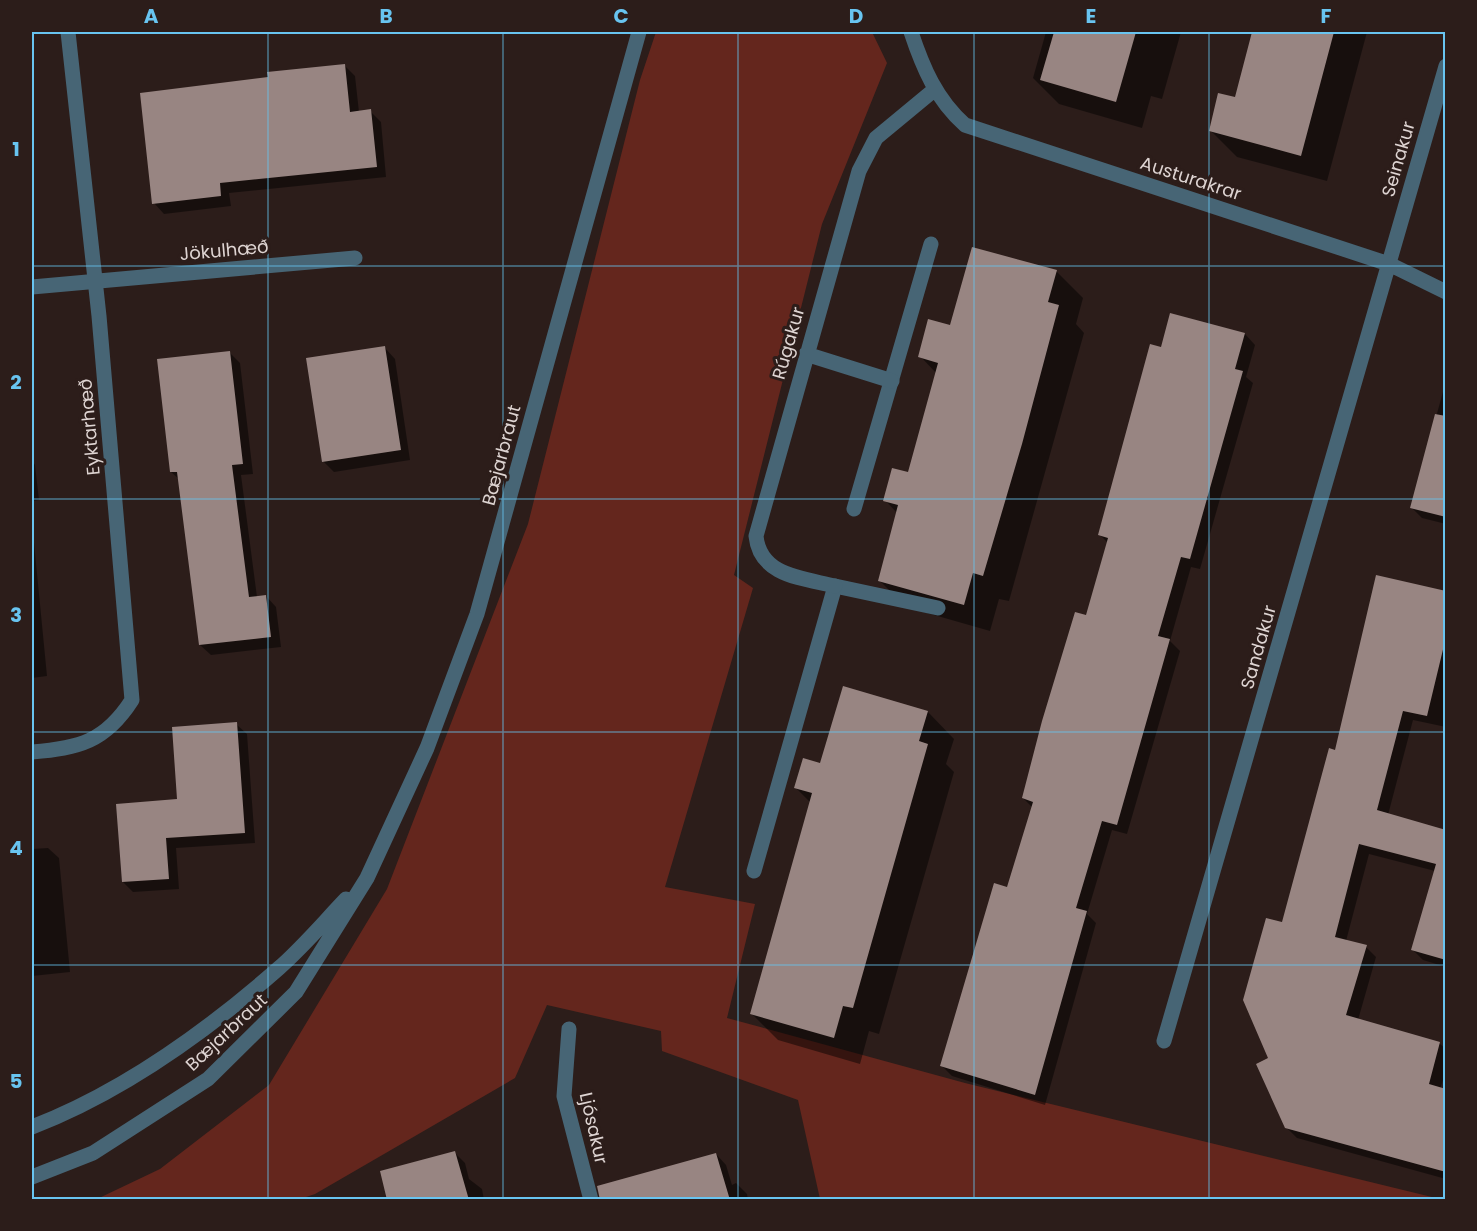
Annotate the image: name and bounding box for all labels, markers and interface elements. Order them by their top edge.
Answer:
text: A [144,2,159,30]
text: B [379,2,393,30]
text: C [613,2,629,30]
text: D [849,2,863,30]
text: E [1086,2,1096,30]
text: F [1321,2,1332,30]
street label: Seinakur [1375,118,1421,200]
text: 1 [12,135,20,163]
street label: Austurakrar [1137,150,1245,206]
street label: Jökulhæð [179,234,269,266]
street label: Rúgakur [766,304,810,382]
text: 2 [10,368,22,396]
street label: Eyktarhæð [72,378,106,476]
street label: Bæjarbraut [476,402,526,508]
text: 3 [10,601,22,629]
street label: Sandakur [1234,602,1282,692]
text: 4 [9,834,23,862]
street label: Bæjarbraut [180,988,272,1076]
text: 5 [10,1067,23,1095]
street label: Ljósakur [574,1090,614,1167]

